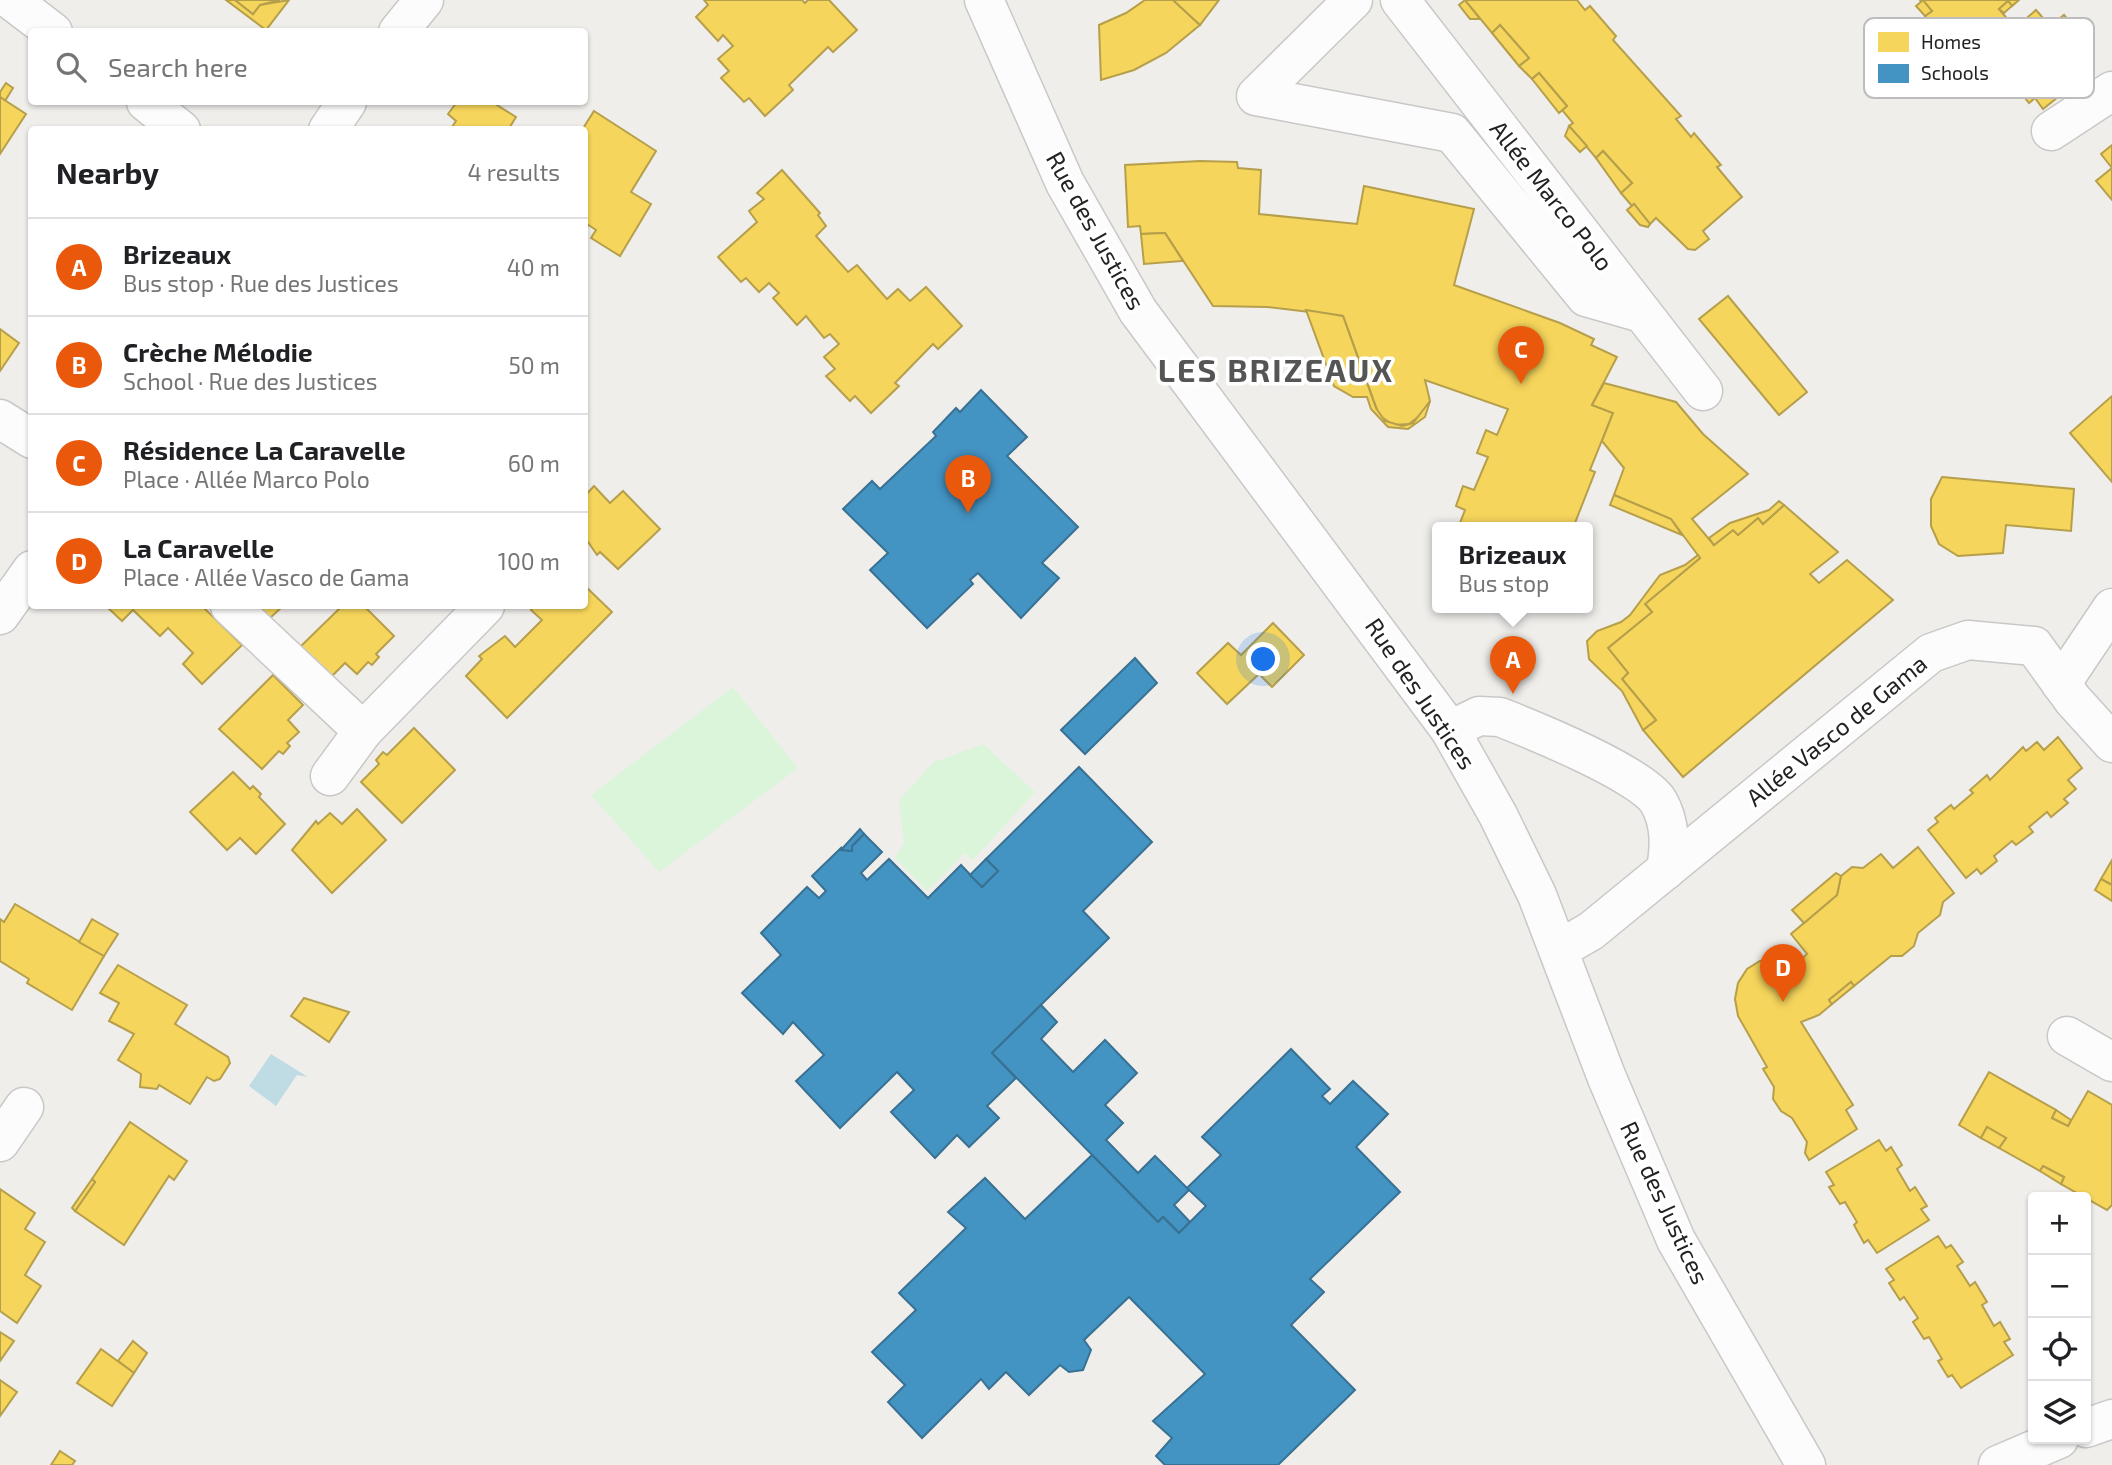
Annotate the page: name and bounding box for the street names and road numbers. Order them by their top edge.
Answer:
street label: Allée Marco Polo [1484,114,1620,276]
street label: Rue des Justices [1041,146,1152,314]
street label: Rue des Justices [1360,612,1483,774]
street label: Allée Vasco de Gama [1740,648,1932,812]
street label: Rue des Justices [1615,1116,1716,1288]

